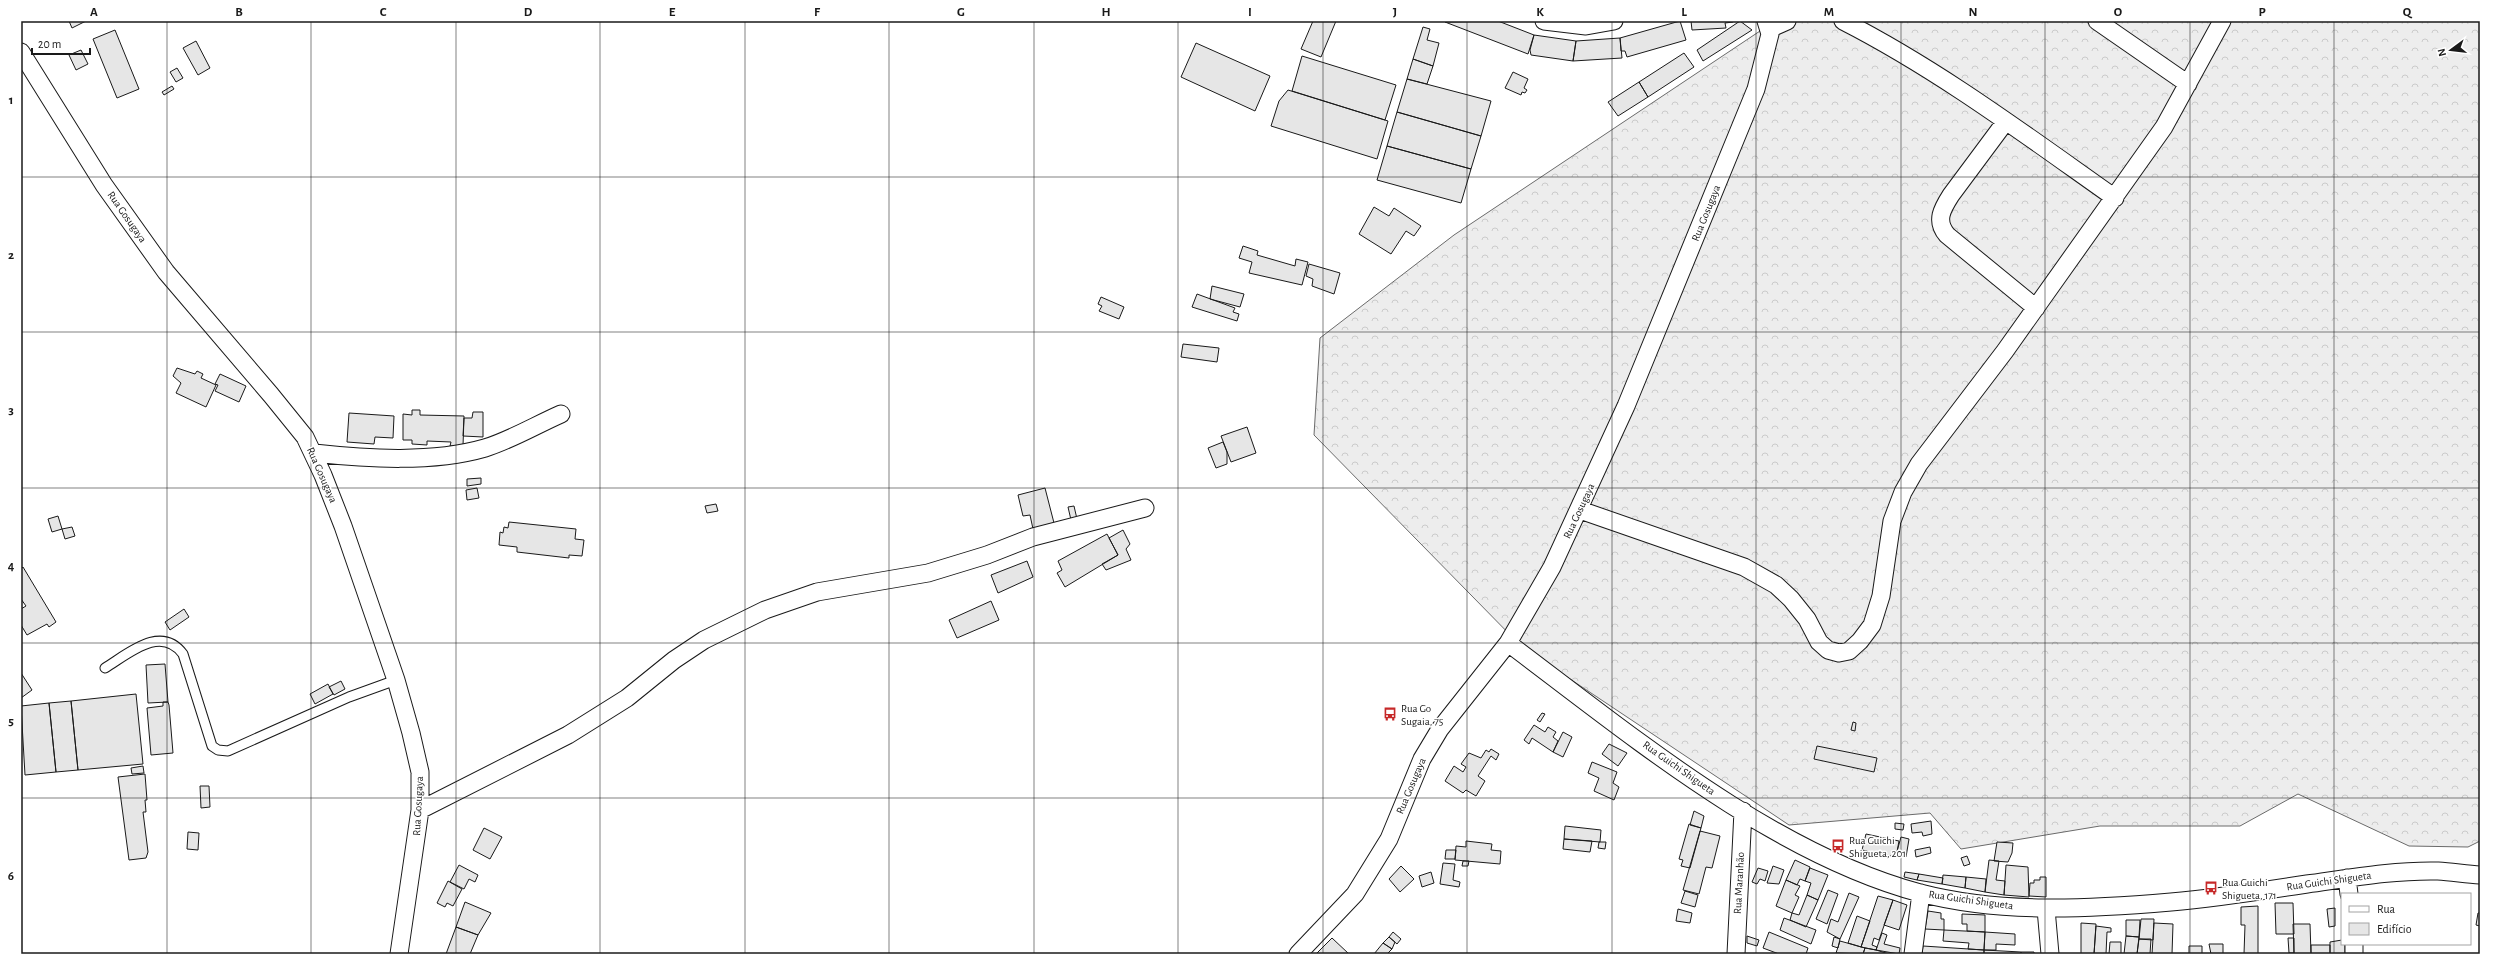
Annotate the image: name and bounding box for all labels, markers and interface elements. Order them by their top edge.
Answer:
text: A [90,6,98,19]
text: B [235,6,243,19]
text: C [380,6,387,19]
text: D [524,6,533,19]
text: E [669,6,676,19]
text: F [814,6,821,19]
text: G [957,6,965,19]
text: H [1101,6,1111,19]
text: I [1248,6,1252,19]
text: J [1393,6,1397,19]
text: K [1536,6,1544,19]
text: L [1681,6,1687,19]
text: M [1824,6,1834,19]
text: N [1968,6,1978,19]
text: O [2114,6,2123,19]
text: P [2258,6,2266,19]
text: Q [2403,6,2413,19]
scale bar [32,30,90,56]
north arrow [2431,30,2471,70]
text: 20 m [38,38,61,50]
text: N [2436,47,2448,58]
text: 1 [9,94,13,107]
street label: Rua Gosugaya [1690,183,1722,243]
street label: Rua Gosugaya [105,189,149,245]
text: 2 [8,249,14,262]
text: 3 [8,404,14,417]
street label: Rua Gosugaya [305,446,339,504]
street label: Rua Gosugaya [1561,482,1597,540]
text: 4 [8,560,15,573]
place label: Rua Go Sugaia, 75 [1401,703,1444,727]
bus stop icon: Rua Go Sugaia, 75 [1382,706,1398,722]
text: 5 [8,715,14,728]
street label: Rua Guichi Shigueta [1641,739,1717,797]
street label: Rua Gosugaya [1394,756,1428,816]
street label: Rua Gosugaya [411,776,425,836]
place label: Rua Guichi Shigueta, 201 [1849,835,1906,859]
bus stop icon: Rua Guichi Shigueta, 201 [1830,838,1846,854]
street label: Rua Maranhão [1732,852,1746,914]
text: 6 [8,870,14,883]
street label: Rua Guichi Shigueta [2286,870,2372,892]
place label: Rua Guichi Shigueta, 171 [2222,877,2277,901]
bus stop icon: Rua Guichi Shigueta, 171 [2203,880,2219,896]
street label: Rua Guichi Shigueta [1928,889,2014,911]
legend [2341,893,2471,945]
text: Rua [2377,903,2396,915]
text: Edifício [2377,923,2412,935]

